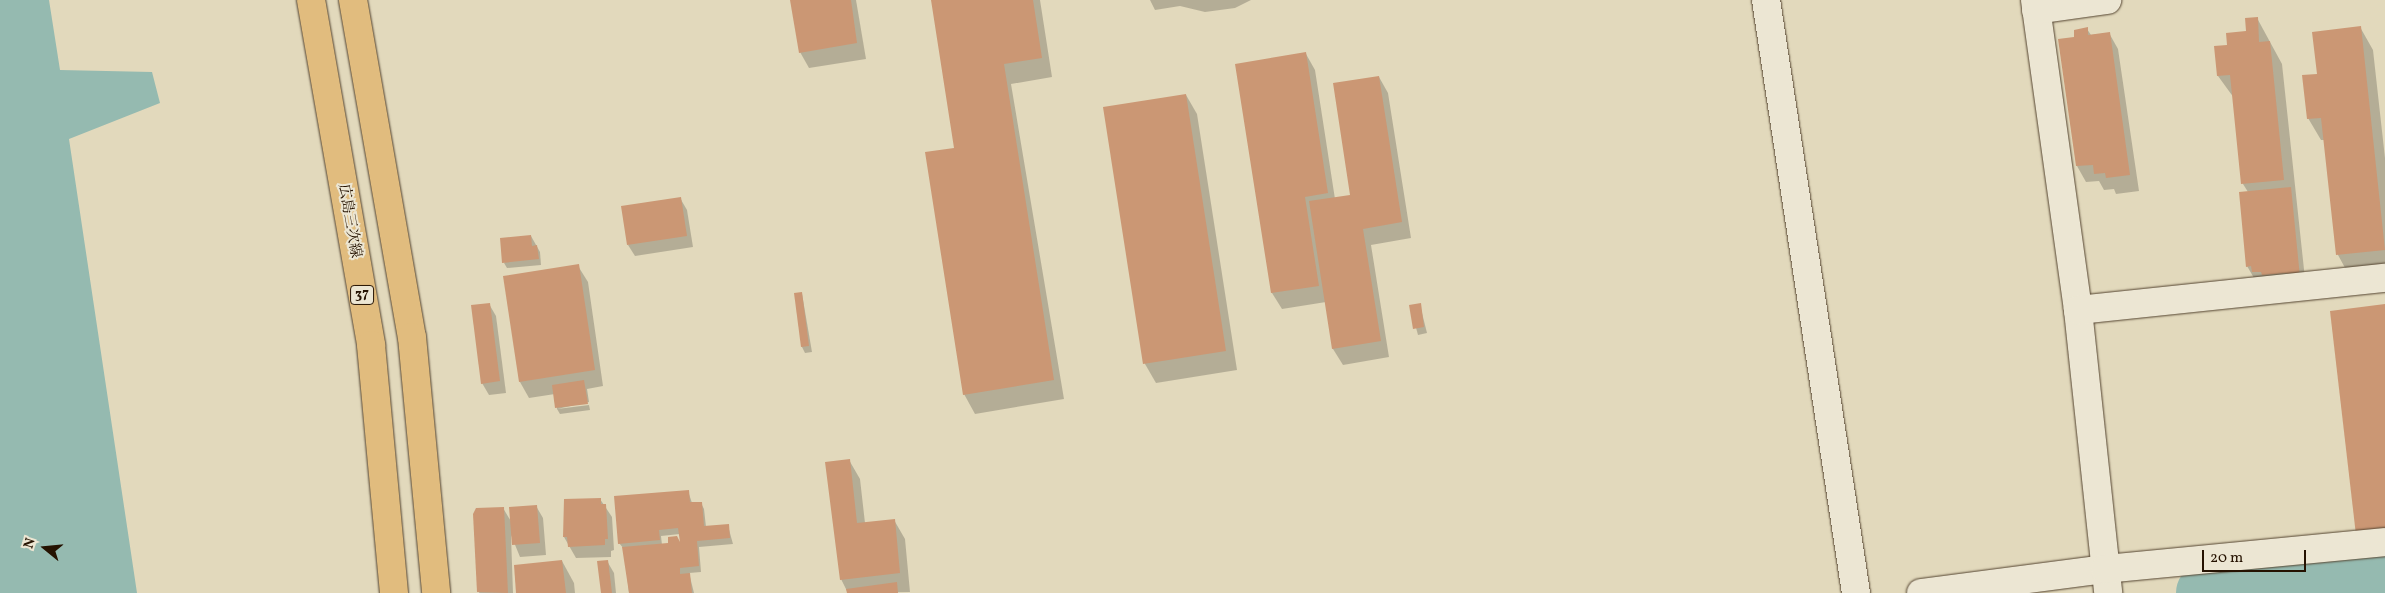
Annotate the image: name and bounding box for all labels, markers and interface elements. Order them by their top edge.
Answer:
street label: 広島三次線 [334,183,364,259]
road number: 37 [350,284,374,306]
north arrow [20,523,70,573]
text: N [20,536,41,551]
scale bar [2205,540,2309,572]
text: 20 m [2210,548,2243,569]

